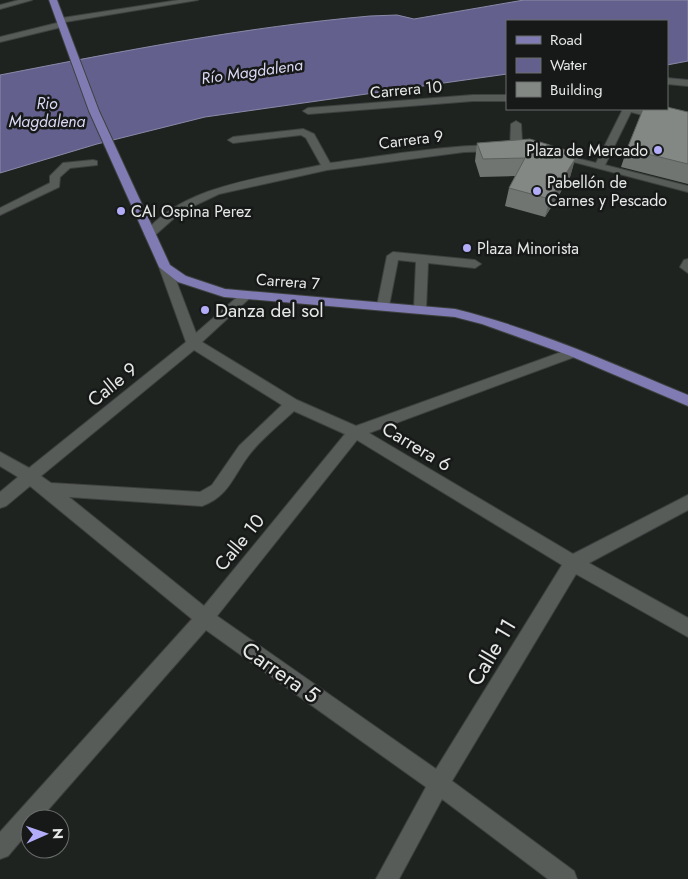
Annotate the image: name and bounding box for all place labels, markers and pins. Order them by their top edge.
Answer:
place label: Plaza de Mercado [526,139,648,162]
marker: Plaza de Mercado [652,144,664,156]
place label: Pabellón de Carnes y Pescado [547,171,667,212]
marker: Pabellón de Carnes y Pescado [531,185,543,197]
place label: CAI Ospina Perez [131,200,252,223]
marker: CAI Ospina Perez [115,205,127,217]
place label: Plaza Minorista [477,237,579,260]
marker: Plaza Minorista [461,242,473,254]
place label: Danza del sol [215,297,324,324]
marker: Danza del sol [199,304,211,316]

